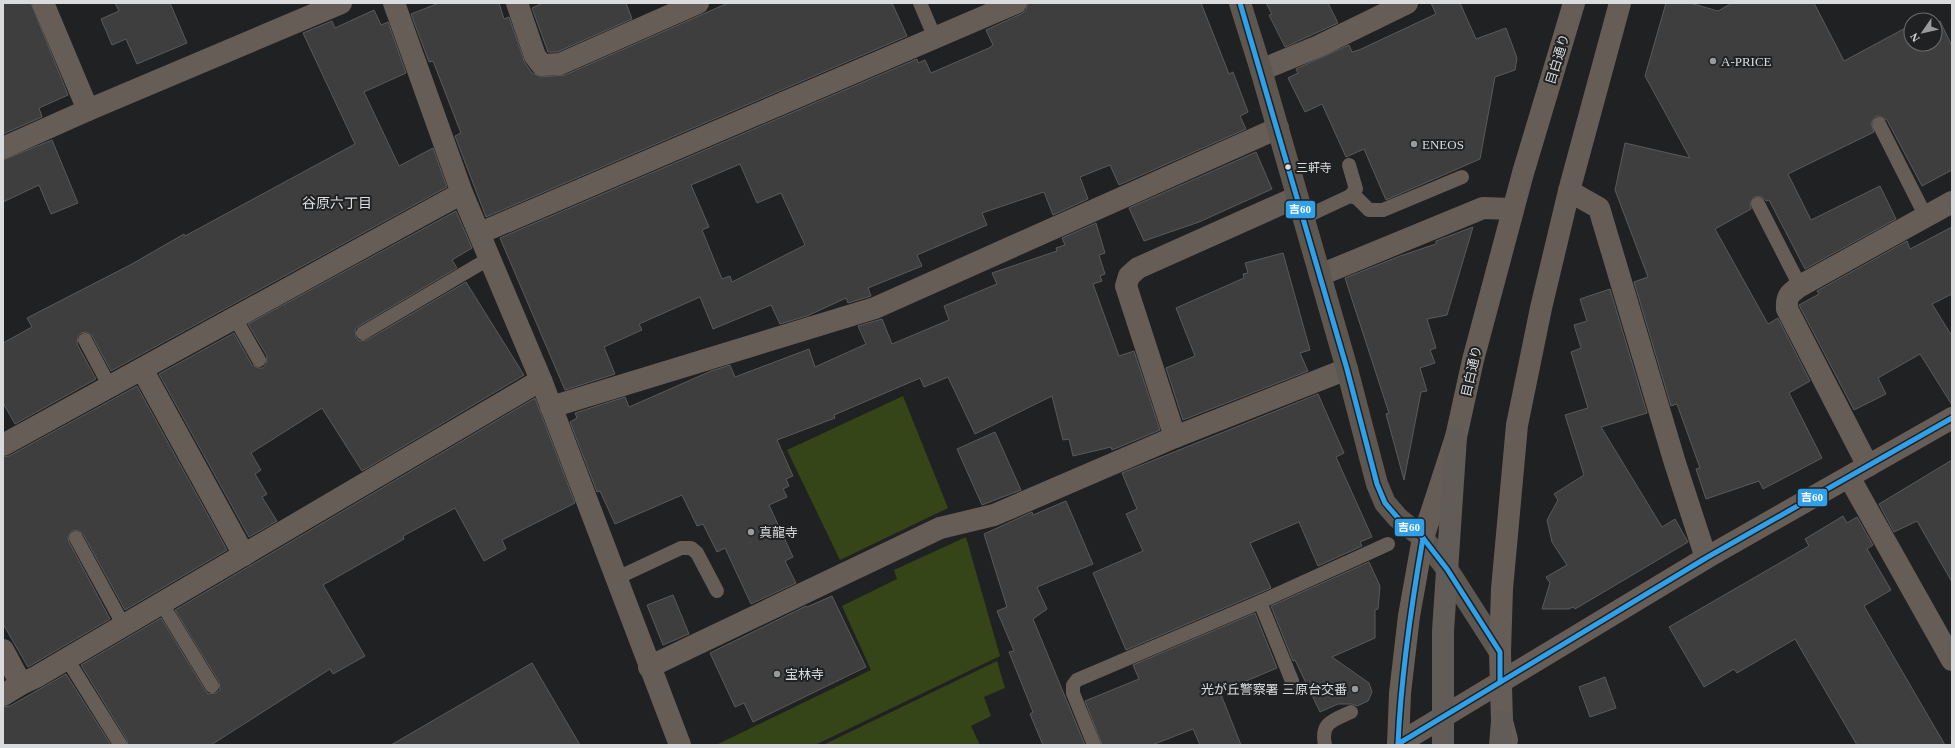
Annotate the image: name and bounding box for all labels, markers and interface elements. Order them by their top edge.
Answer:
north arrow [1903,12,1943,52]
text: N [1907,31,1922,44]
street label: 目白通り [1543,32,1572,86]
place label: A-PRICE [1721,54,1772,69]
marker: A-PRICE [1708,56,1718,66]
place label: ENEOS [1422,137,1464,152]
marker: ENEOS [1409,139,1419,149]
place label: 三軒寺 [1296,161,1332,175]
marker: 三軒寺 [1283,162,1293,172]
district label: 谷原六丁目 [302,196,372,211]
line badge: 吉60 [1285,200,1316,219]
text: 吉60 [1289,203,1311,215]
street label: 目白通り [1458,344,1485,398]
line badge: 吉60 [1797,488,1828,507]
text: 吉60 [1801,491,1823,503]
line badge: 吉60 [1394,518,1425,537]
text: 吉60 [1398,521,1420,533]
place label: 真龍寺 [759,525,798,540]
marker: 真龍寺 [746,527,756,537]
place label: 宝林寺 [785,667,824,682]
marker: 宝林寺 [772,669,782,679]
place label: 光が丘警察署 三原台交番 [1201,682,1347,697]
marker: 光が丘警察署 三原台交番 [1350,684,1360,694]

